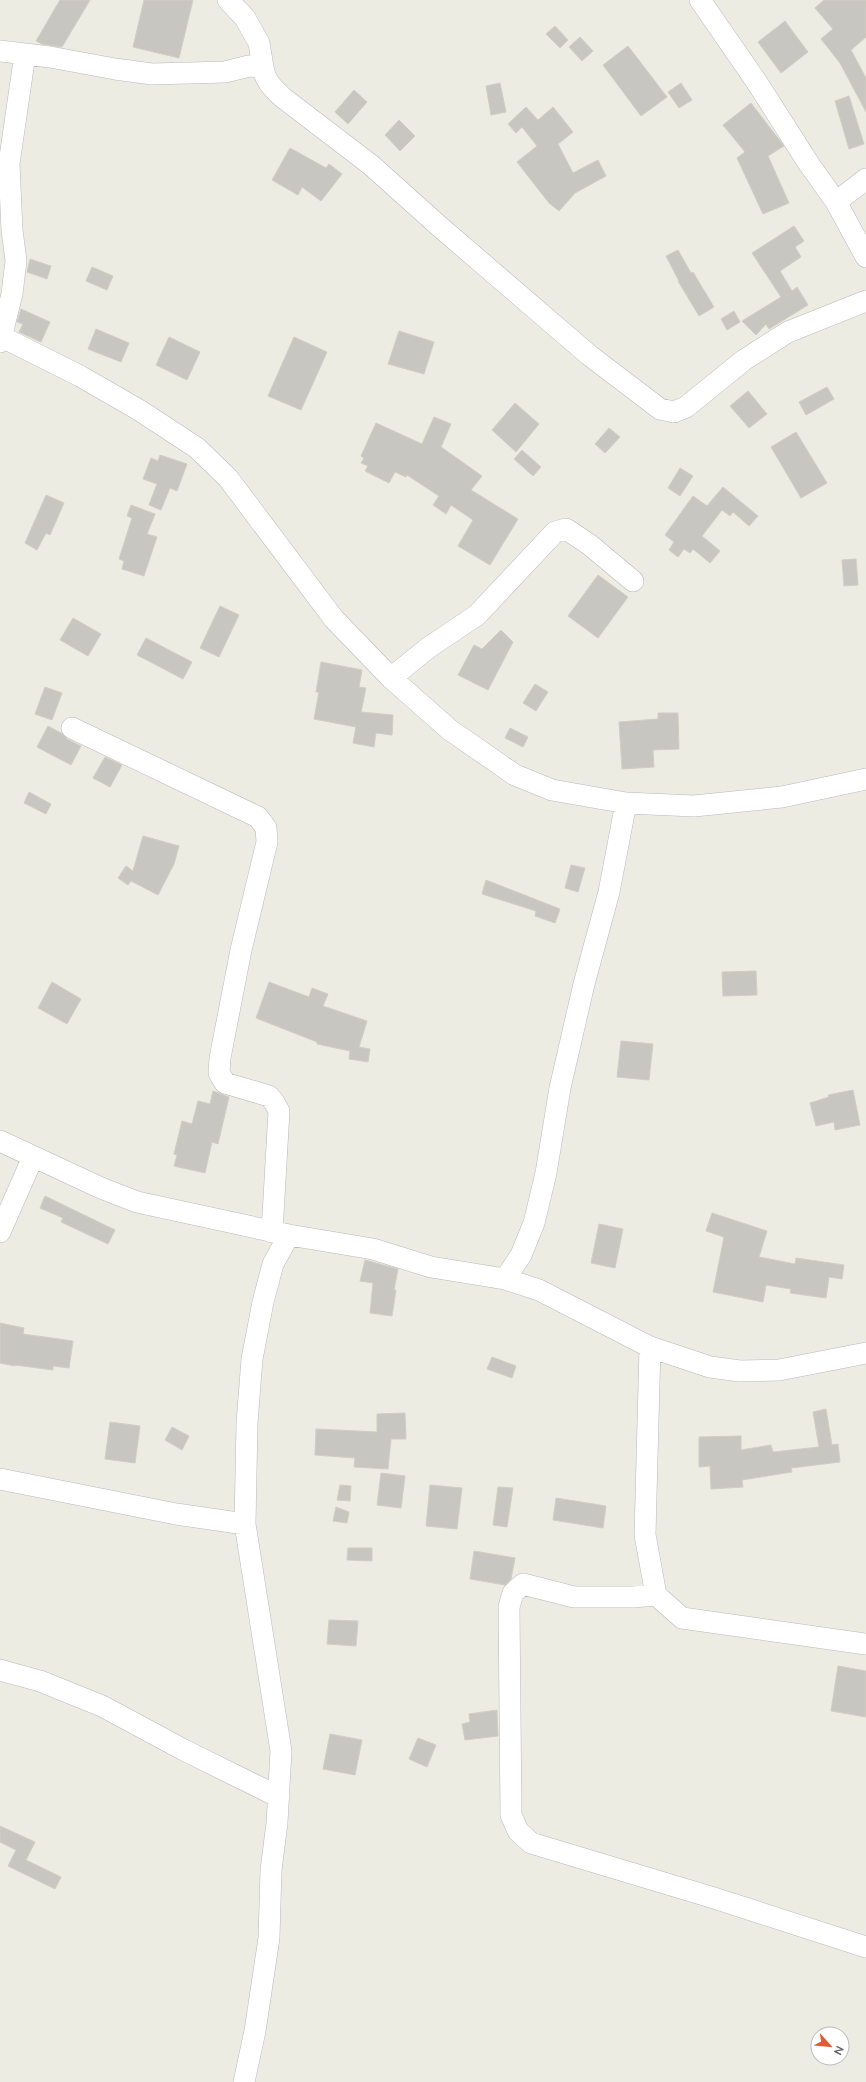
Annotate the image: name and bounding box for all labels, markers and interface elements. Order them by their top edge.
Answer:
north arrow [810,2026,850,2066]
text: N [831,2044,847,2057]

